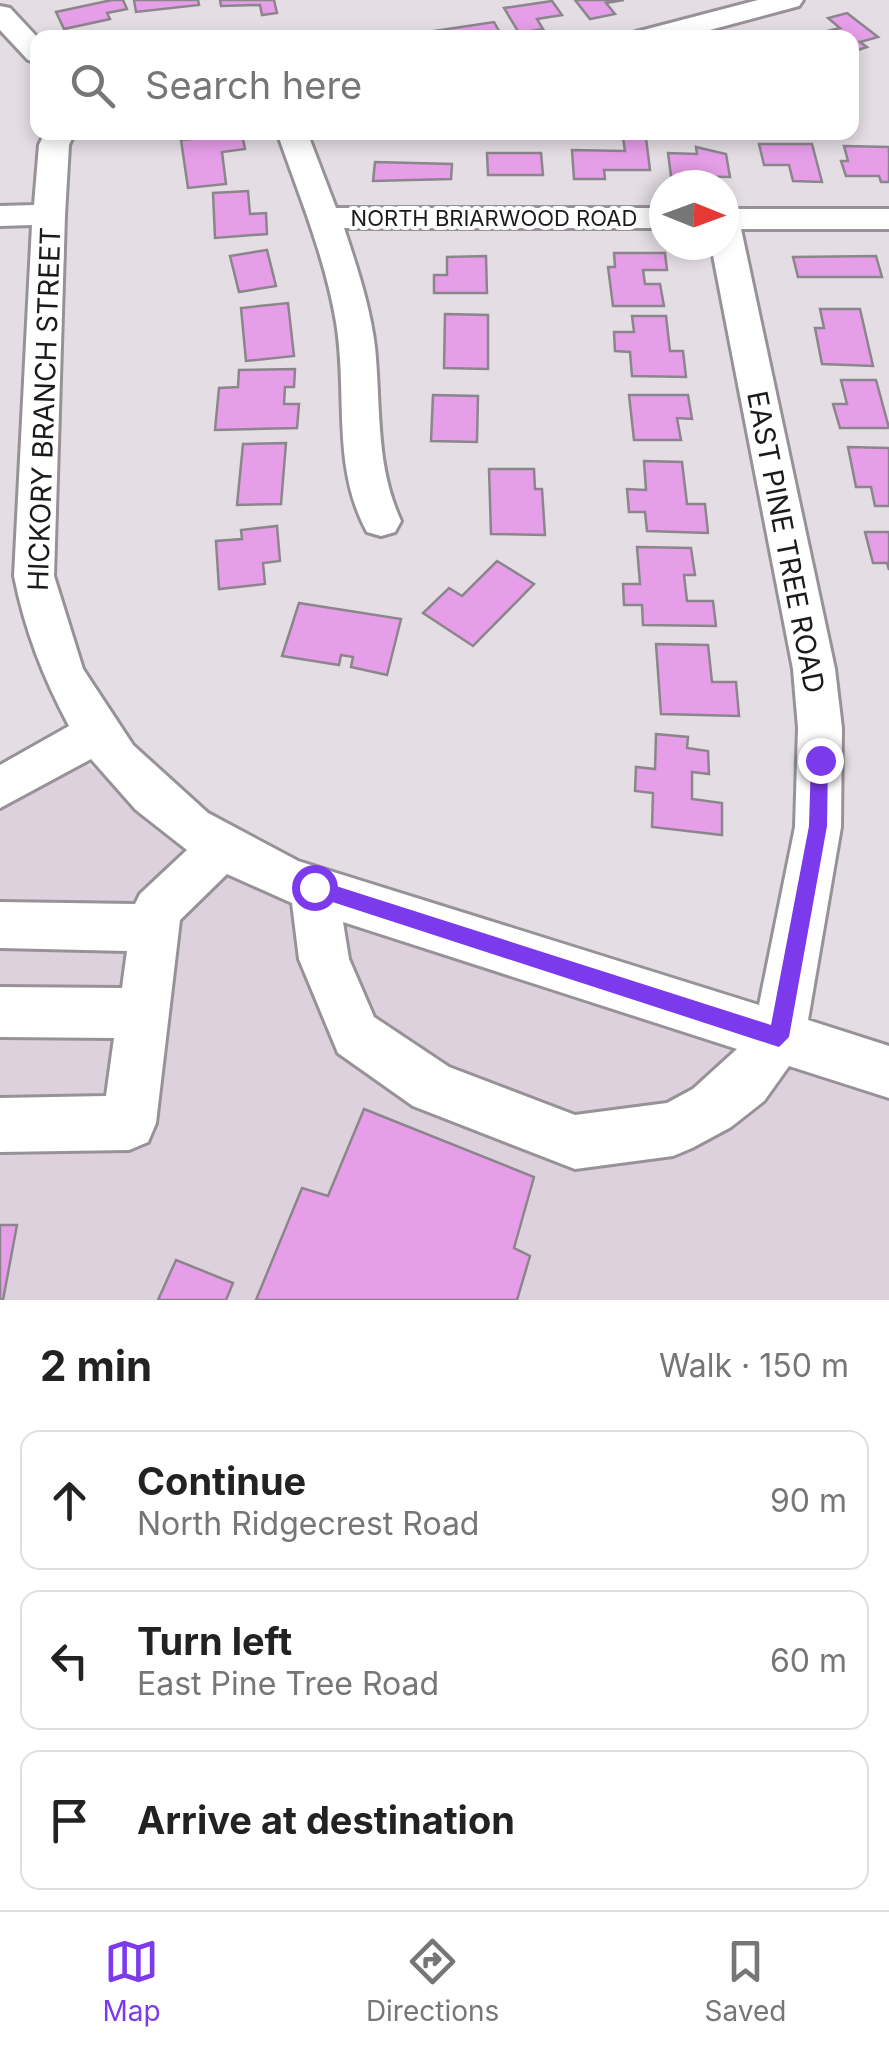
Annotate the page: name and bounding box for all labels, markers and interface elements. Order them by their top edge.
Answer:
search box [30,30,859,140]
icon: search [65,58,120,113]
text: Search here [145,62,362,108]
north arrow [649,170,739,260]
street label: NORTH BRIARWOOD ROAD [351,205,637,231]
street label: HICKORY BRANCH STREET [21,227,67,591]
street label: EAST PINE TREE ROAD [740,388,832,696]
route end [798,738,844,784]
route start [292,865,338,911]
text: 2 min [40,1340,152,1391]
text: Walk · 150 m [659,1346,849,1385]
text: Continue [137,1458,306,1504]
icon: ahead [42,1473,97,1528]
text: 90 m [770,1481,847,1520]
text: North Ridgecrest Road [137,1504,479,1543]
text: Turn left [137,1618,292,1664]
icon: left [42,1633,97,1688]
text: 60 m [770,1641,847,1680]
text: East Pine Tree Road [137,1664,439,1703]
icon: arrive [42,1793,97,1848]
text: Arrive at destination [137,1797,515,1843]
tab: Map [103,1934,161,2028]
tab: Directions [366,1934,499,2028]
tab: Saved [704,1934,786,2028]

